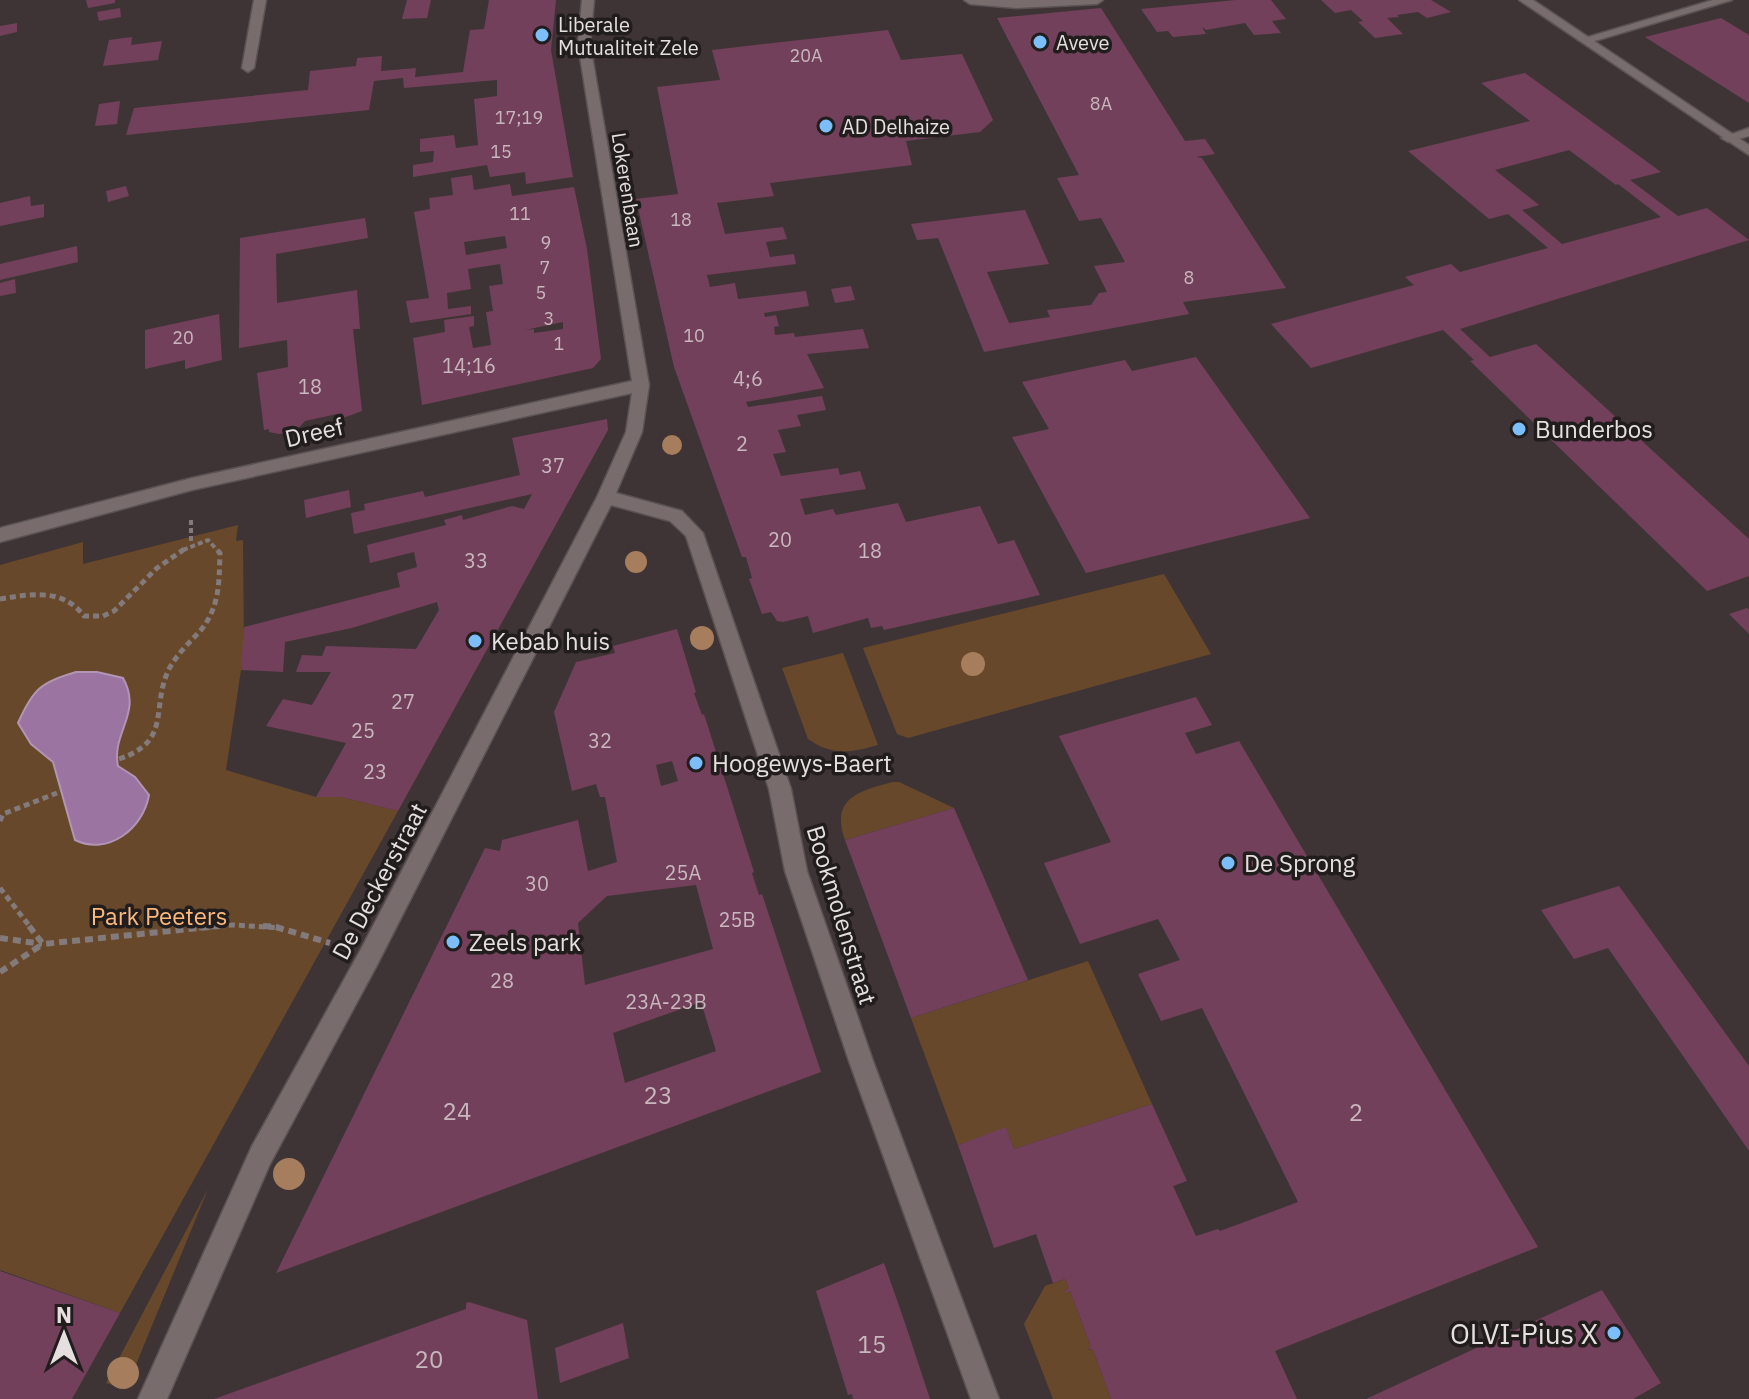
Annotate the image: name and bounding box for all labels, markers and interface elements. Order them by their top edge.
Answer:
place label: Liberale Mutualiteit Zele [558,11,699,61]
marker: Liberale Mutualiteit Zele [533,26,551,44]
place label: Aveve [1056,29,1110,56]
marker: Aveve [1031,33,1049,51]
house number: 20A [789,44,823,67]
house number: 8A [1090,92,1113,115]
house number: 17;19 [495,106,543,129]
place label: AD Delhaize [842,113,950,140]
marker: AD Delhaize [817,117,835,135]
street label: Lokerenbaan [606,131,650,249]
house number: 15 [490,140,512,163]
house number: 11 [509,202,531,225]
house number: 18 [670,208,692,231]
house number: 9 [541,231,551,254]
house number: 7 [540,256,550,279]
house number: 8 [1184,266,1194,289]
house number: 5 [536,281,546,304]
house number: 3 [544,307,554,330]
house number: 10 [683,324,705,347]
house number: 20 [172,326,194,349]
house number: 1 [554,332,564,355]
house number: 14;16 [442,352,496,379]
house number: 4;6 [733,365,763,392]
house number: 18 [298,373,322,400]
street label: Dreef [282,410,347,454]
place label: Bunderbos [1535,413,1653,445]
marker: Bunderbos [1510,420,1528,438]
house number: 2 [736,430,748,457]
house number: 37 [541,452,565,479]
house number: 20 [768,526,792,553]
house number: 18 [858,537,882,564]
house number: 33 [464,547,488,574]
place label: Kebab huis [491,625,610,657]
marker: Kebab huis [466,632,484,650]
house number: 27 [391,688,415,715]
house number: 25 [351,717,375,744]
house number: 32 [588,727,612,754]
place label: Hoogewys-Baert [712,747,892,779]
marker: Hoogewys-Baert [687,754,705,772]
house number: 23 [363,758,387,785]
street label: De Deckerstraat [324,797,434,965]
street label: Bookmolenstraat [800,822,884,1008]
place label: De Sprong [1244,847,1356,879]
marker: De Sprong [1219,854,1237,872]
house number: 25A [665,859,702,886]
house number: 30 [525,870,549,897]
park label: Park Peeters [91,900,227,932]
house number: 25B [718,906,756,933]
place label: Zeels park [469,926,582,958]
marker: Zeels park [444,933,462,951]
house number: 28 [490,967,514,994]
house number: 23A-23B [625,988,707,1015]
house number: 23 [644,1079,672,1111]
house number: 24 [443,1095,471,1127]
house number: 2 [1349,1096,1363,1128]
north arrow [24,1295,104,1375]
text: N [56,1300,72,1329]
place label: OLVI-Pius X [1450,1315,1598,1352]
marker: OLVI-Pius X [1605,1324,1623,1342]
house number: 15 [858,1328,886,1360]
house number: 20 [415,1343,443,1375]

